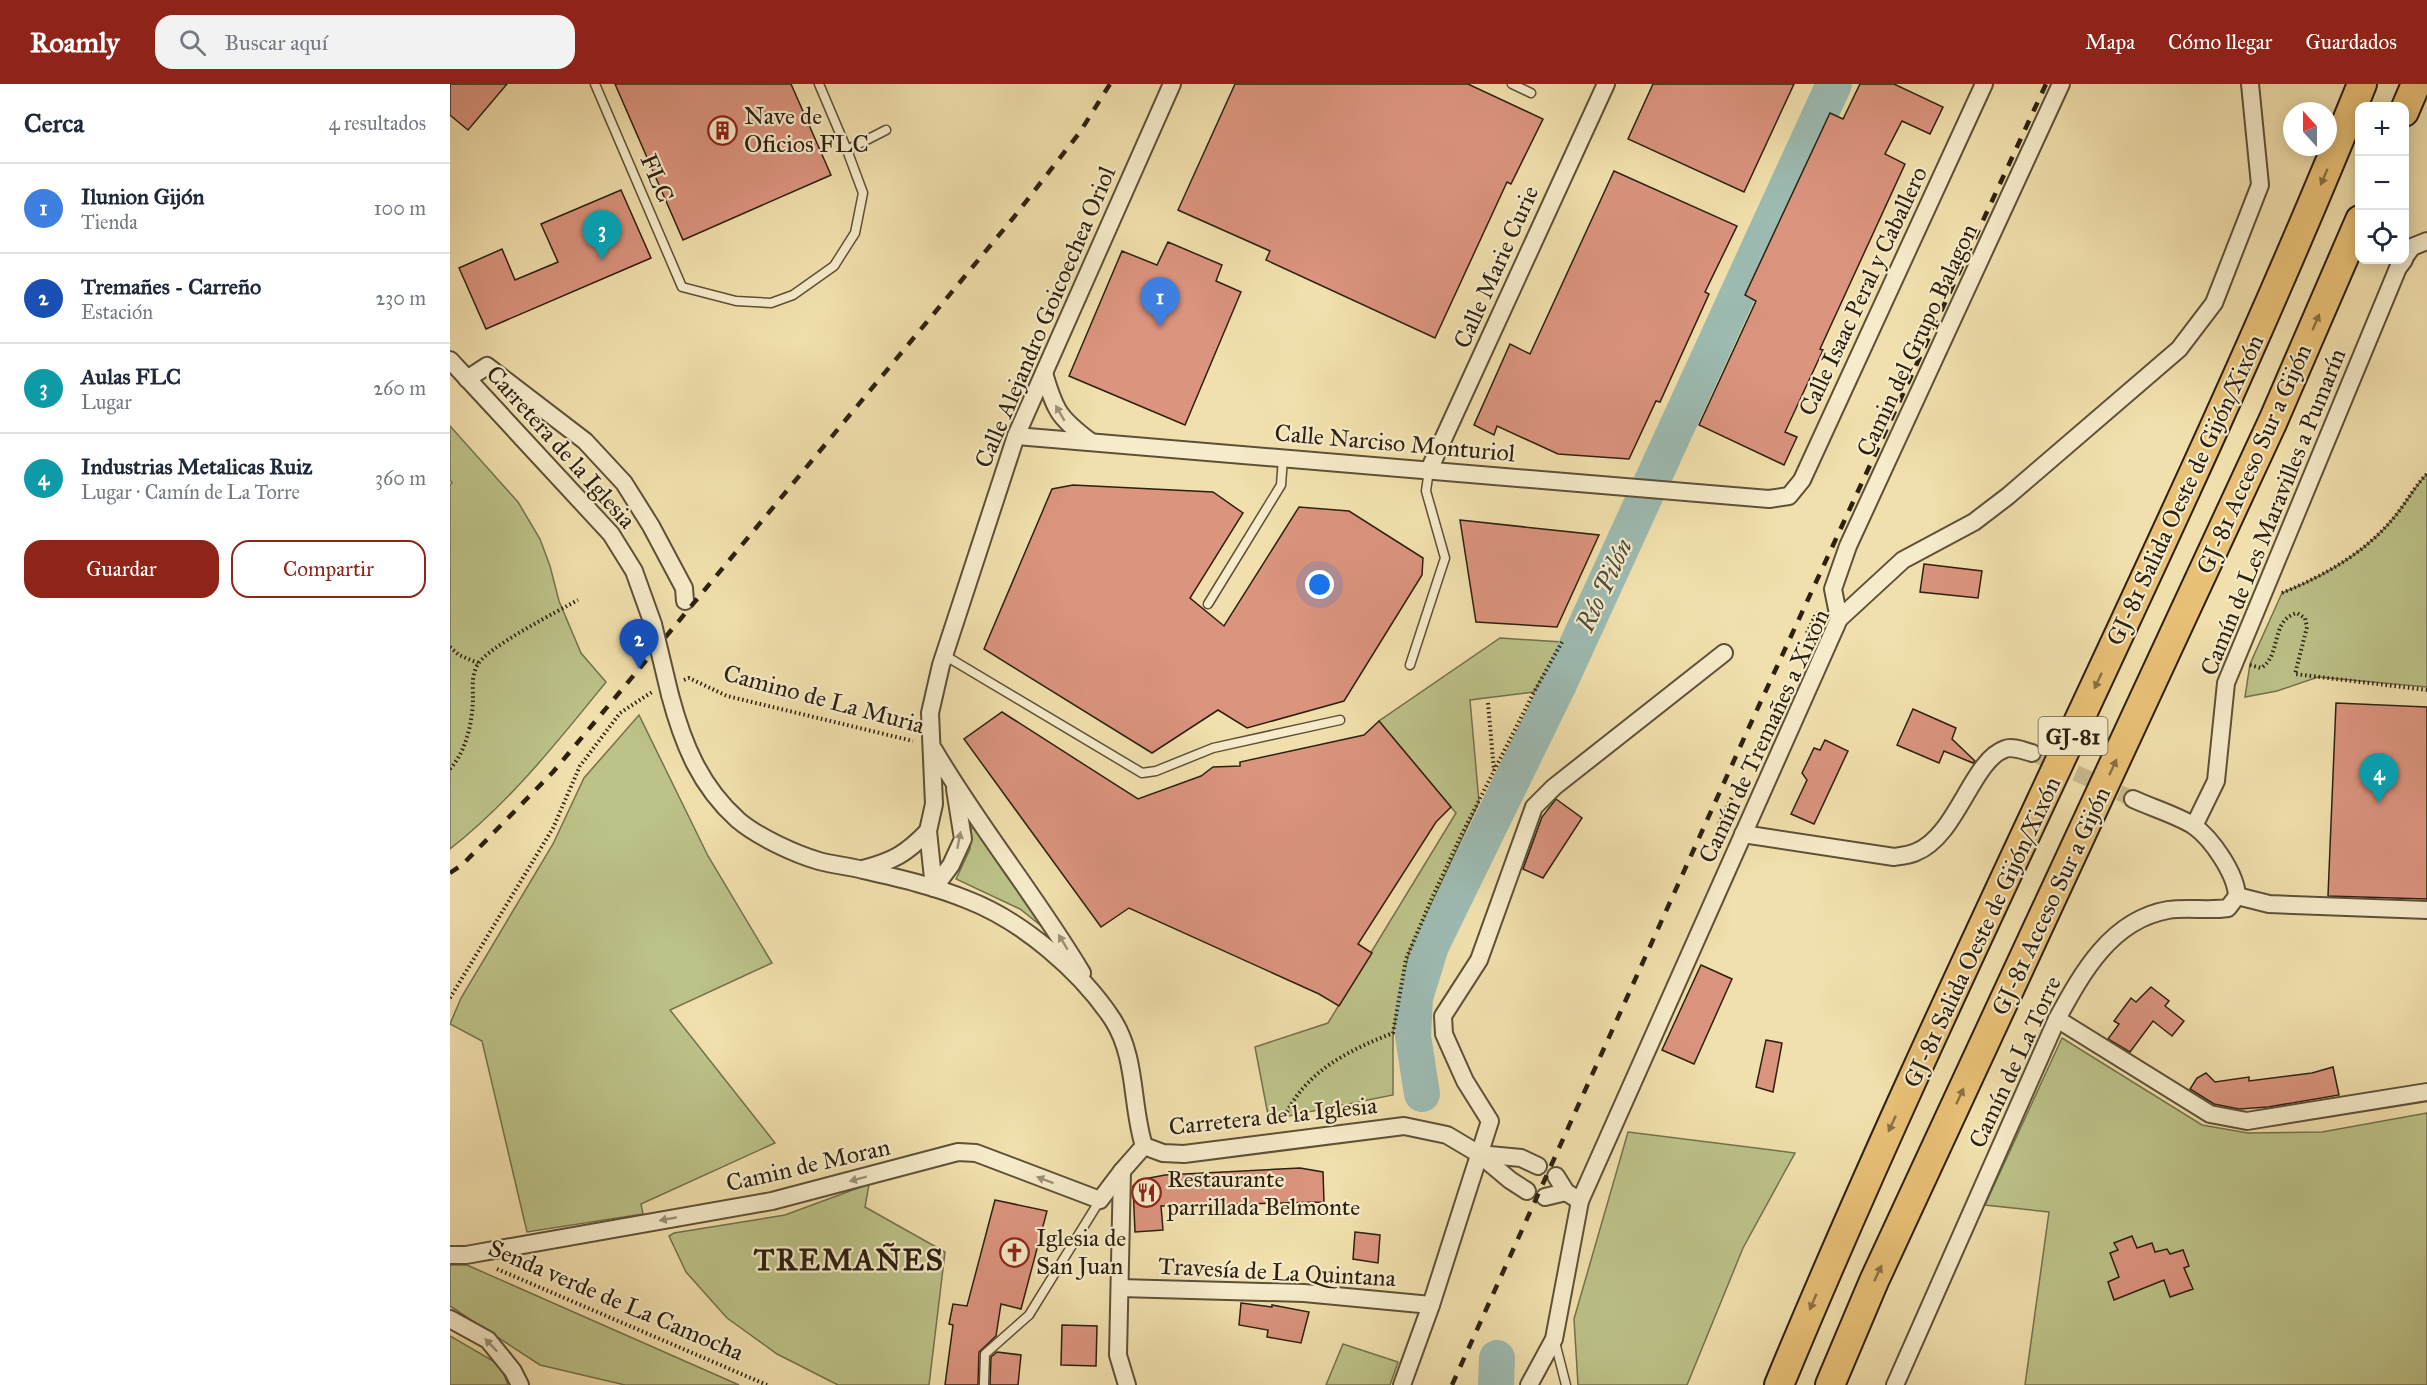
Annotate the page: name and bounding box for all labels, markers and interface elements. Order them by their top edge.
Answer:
search box [155,15,575,69]
text: Roamly [30,25,119,60]
icon: search [176,26,209,59]
text: Buscar aquí [224,29,328,56]
text: Mapa [2085,29,2135,55]
text: Cómo llegar [2168,29,2272,55]
text: Guardados [2305,29,2397,55]
place label: Nave de Oficios FLC [744,101,869,159]
north arrow [2283,102,2337,156]
map controls [2355,102,2409,264]
button: + [2355,102,2409,156]
text: Cerca [24,107,84,139]
text: 4 resultados [328,111,426,135]
building icon: Nave de Oficios FLC [707,114,739,146]
street label: FLC [633,149,681,207]
button: − [2355,156,2409,210]
street label: Calle Alejandro Goicoechea Oriol [968,161,1122,472]
street label: Calle Isaac Peral y Caballero [1792,162,1934,420]
one-way arrow [2319,168,2328,186]
street label: Calle Marie Curie [1447,181,1545,353]
text: Ilunion Gijón [81,183,204,210]
text: 1 [40,196,47,220]
text: 100 m [374,196,426,220]
text: Tienda [81,210,138,234]
pin: 3 [582,210,622,260]
button: locate [2355,210,2409,264]
street label: Camin del Grupo Balagon [1850,219,1984,461]
text: Tremañes - Carreño [81,273,261,300]
pin: 1 [1140,278,1180,327]
text: 2 [39,286,48,310]
text: 230 m [375,286,426,310]
text: Estación [81,300,153,324]
one-way arrow [2311,314,2320,331]
street label: GJ-81 Salida Oeste de Gijón/Xixón [2100,330,2270,650]
street label: GJ-81 Acceso Sur a Gijón [2190,339,2318,579]
street label: Camín de Les Maravilles a Pumarín [2194,344,2352,680]
street label: Carretera de la Iglesia [480,359,643,535]
text: Aulas FLC [81,363,181,390]
text: 3 [40,376,48,400]
text: 260 m [373,376,426,400]
text: Lugar [81,390,132,414]
one-way arrow [1055,404,1065,421]
street label: Calle Narciso Monturiol [1273,418,1517,469]
text: Industrias Metalicas Ruiz [81,453,312,480]
text: 4 [38,466,49,490]
text: 360 m [375,466,426,490]
text: Lugar · Camín de La Torre [81,480,300,504]
water label: Río Pilón [1568,533,1640,637]
button: Guardar [24,540,219,598]
button: Compartir [231,540,426,598]
your location [1305,570,1334,599]
street label: Camín de Tremañes a Xixon [1692,604,1836,868]
pin: 2 [620,620,658,669]
street label: Camino de La Muria [720,658,929,740]
one-way arrow [2094,672,2103,689]
road number: GJ-81 [2038,717,2108,755]
pin: 4 [2360,754,2398,803]
one-way arrow [2108,759,2117,776]
street label: GJ-81 Salida Oeste de Gijón/Xixón [1897,772,2067,1092]
street label: GJ-81 Acceso Sur a Gijón [1985,782,2117,1020]
one-way arrow [955,831,964,850]
one-way arrow [1058,934,1069,950]
street label: Camín de La Torre [1962,971,2068,1153]
one-way arrow [1955,1088,1964,1105]
street label: Carretera de la Iglesia [1167,1090,1379,1142]
one-way arrow [1888,1116,1897,1133]
street label: Camin de Moran [723,1132,893,1198]
place label: Restaurante parrillada Belmonte [1166,1164,1360,1222]
one-way arrow [849,1174,867,1184]
one-way arrow [1036,1174,1054,1184]
restaurant icon: Restaurante parrillada Belmonte [1130,1177,1162,1209]
one-way arrow [658,1215,677,1224]
place label: Iglesia de San Juan [1036,1223,1126,1281]
street label: Senda verde de La Camocha [484,1233,749,1368]
church icon: Iglesia de San Juan [999,1236,1031,1268]
district label: TREMAÑES [754,1242,944,1278]
street label: Travesía de La Quintana [1157,1251,1397,1293]
one-way arrow [1873,1265,1882,1282]
one-way arrow [1808,1294,1818,1312]
one-way arrow [484,1338,498,1353]

